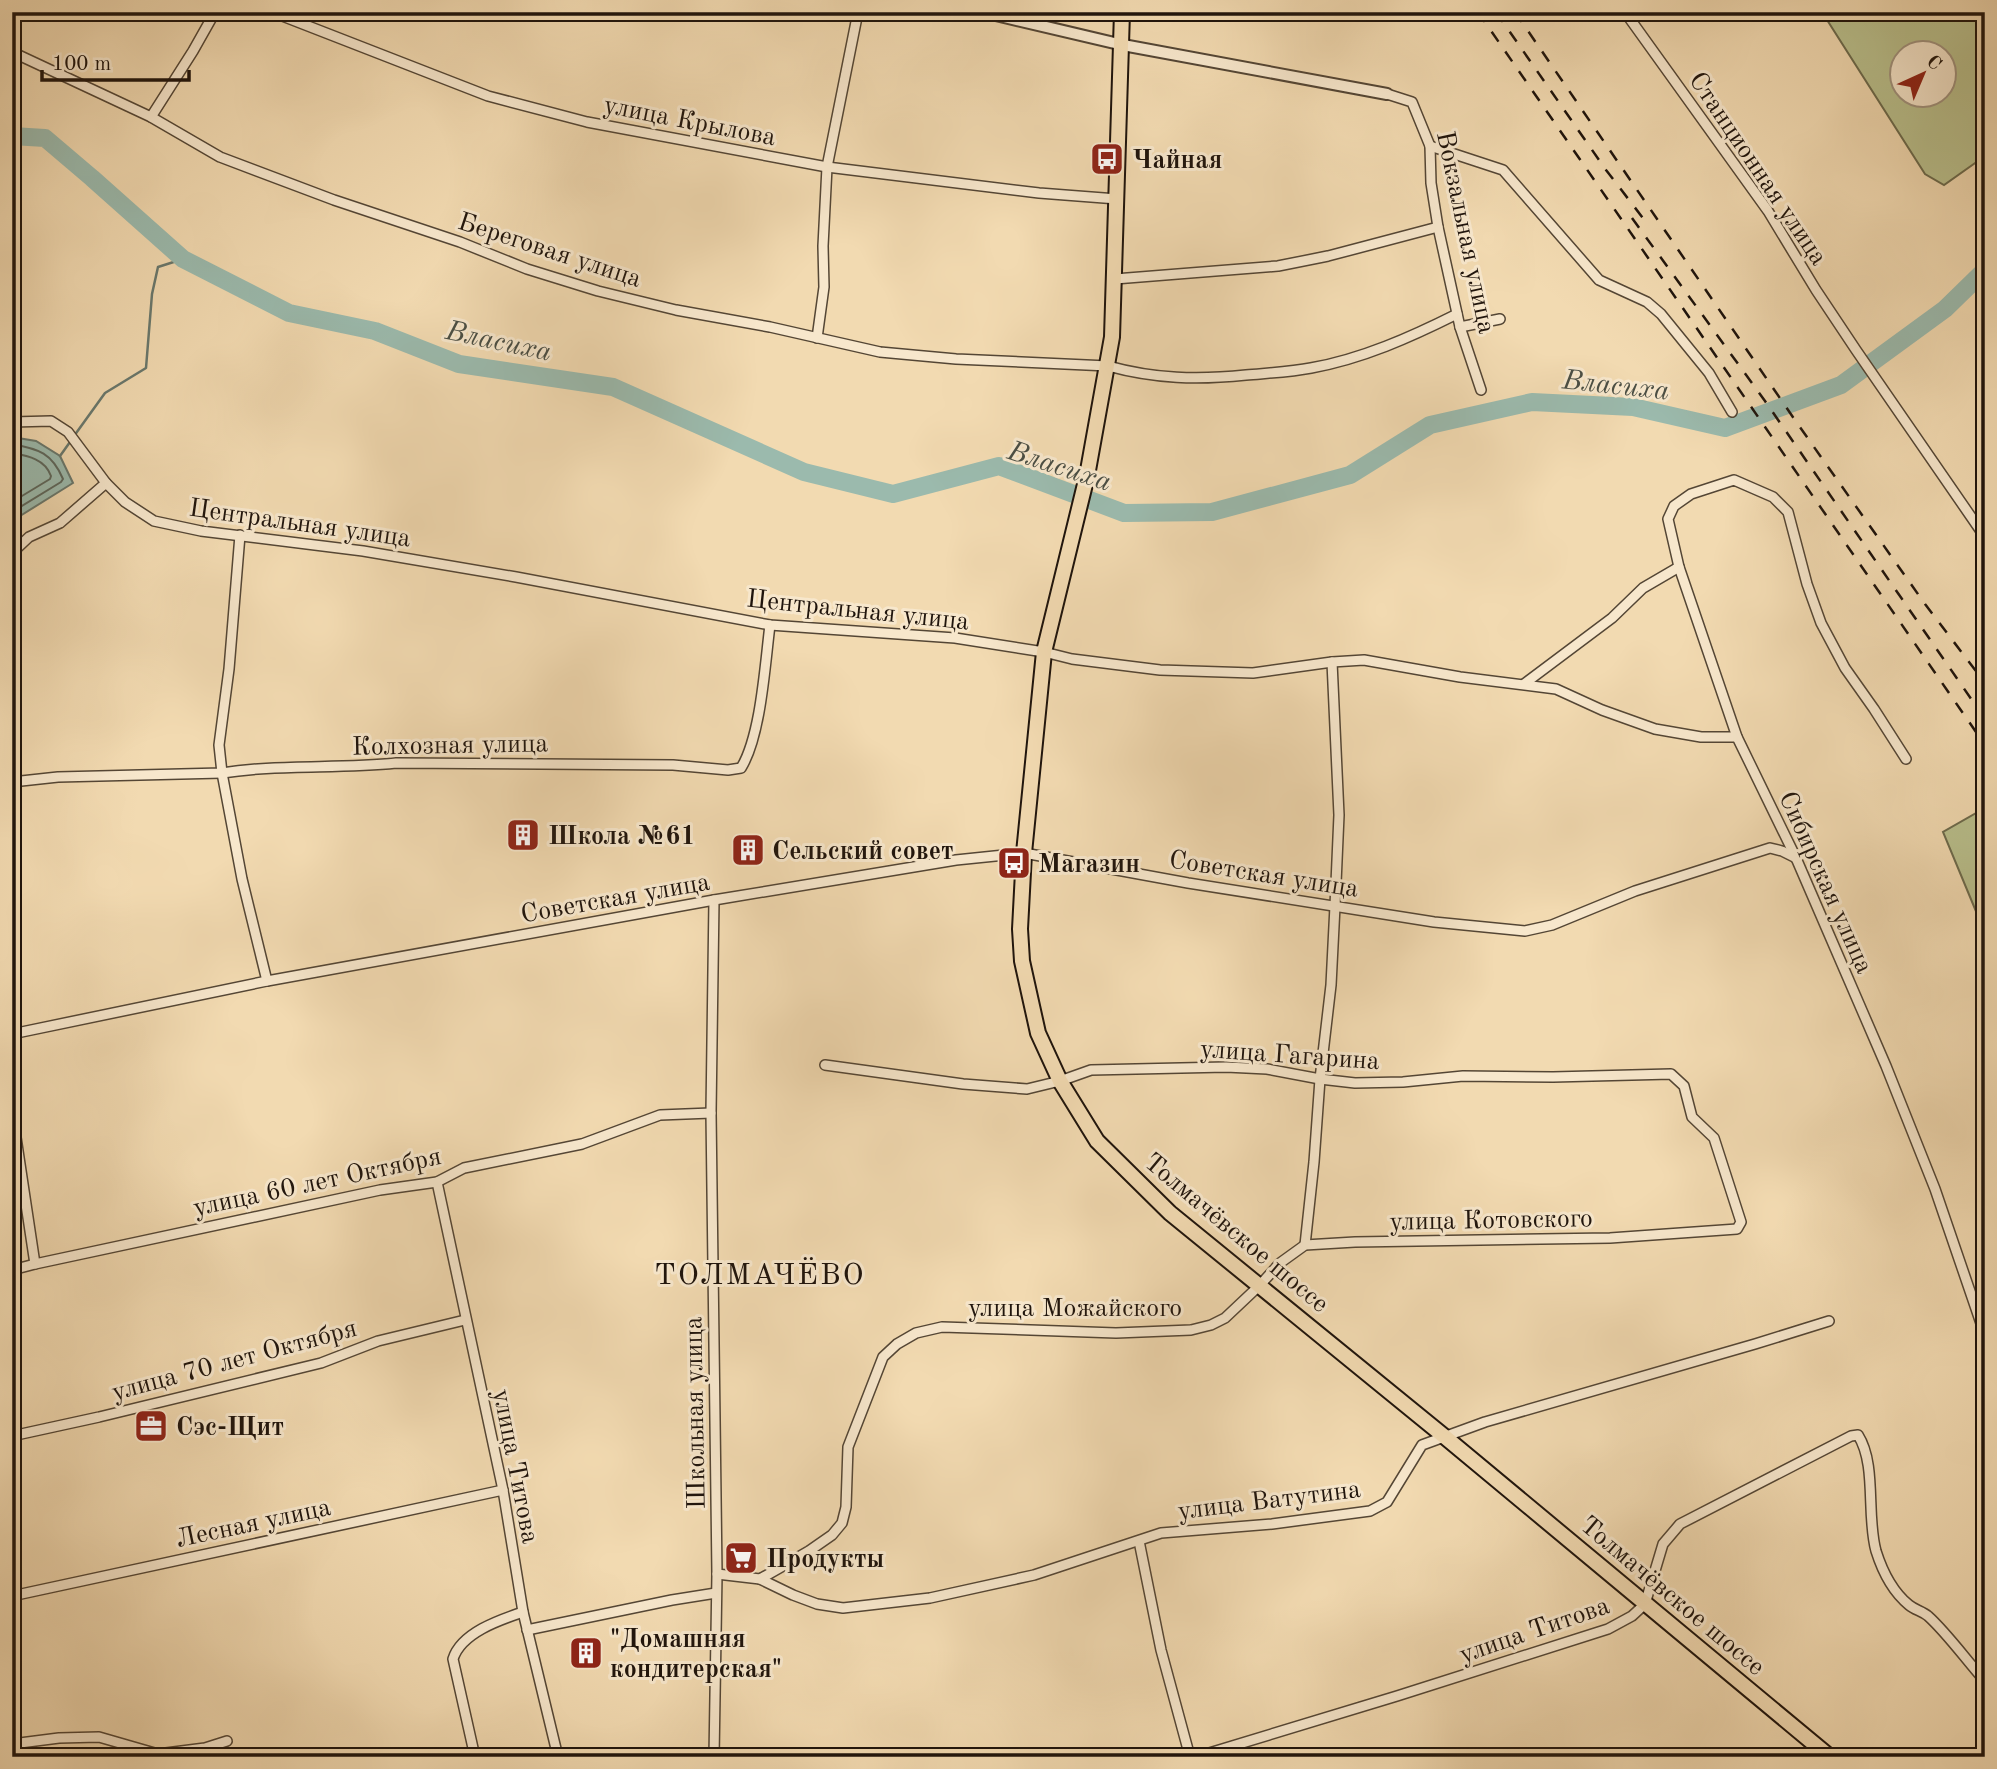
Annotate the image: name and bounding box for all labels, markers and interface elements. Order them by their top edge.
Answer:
scale bar [42,38,189,82]
north arrow [1888,38,1958,108]
text: С [1922,52,1944,75]
text: 100 m [52,54,111,75]
street label: Станционная улица [1683,68,1832,270]
street label: улица Крылова [601,93,778,151]
street label: Вокзальная улица [1431,129,1499,336]
bus stop icon: Чайная [1088,140,1126,178]
place label: Чайная [1132,148,1222,174]
street label: Береговая улица [454,209,645,293]
water label: Власиха [442,318,554,368]
water label: Власиха [1560,367,1671,407]
water label: Власиха [1003,438,1115,498]
street label: Центральная улица [187,496,413,552]
street label: Центральная улица [745,586,971,636]
street label: Колхозная улица [352,731,549,761]
street label: Сибирская улица [1773,788,1877,978]
building icon: Школа №61 [504,816,542,854]
place label: Школа №61 [548,824,695,850]
building icon: Сельский совет [729,831,767,869]
place label: Сельский совет [772,839,954,865]
bus stop icon: Магазин [995,844,1033,882]
street label: Советская улица [1167,847,1360,903]
place label: Магазин [1038,852,1140,878]
street label: Советская улица [519,870,712,928]
street label: улица Гагарина [1199,1037,1381,1075]
street label: улица 60 лет Октября [191,1144,444,1222]
street label: Толмачёвское шоссе [1139,1149,1333,1318]
street label: улица Котовского [1389,1206,1593,1236]
district label: ТОЛМАЧЁВО [654,1257,866,1291]
street label: улица Можайского [968,1296,1182,1322]
street label: улица 70 лет Октября [109,1316,360,1406]
street label: Школьная улица [681,1316,711,1510]
street label: улица Титова [487,1387,543,1546]
office icon: Сэс-Щит [132,1407,170,1445]
place label: Сэс-Щит [176,1415,284,1441]
street label: улица Ватутина [1176,1477,1362,1525]
street label: Лесная улица [173,1495,334,1553]
street label: Толмачёвское шоссе [1575,1512,1769,1681]
supermarket icon: Продукты [722,1539,760,1577]
place label: Продукты [766,1547,884,1573]
street label: улица Титова [1456,1593,1613,1669]
place label: "Домашняя кондитерская" [610,1627,782,1683]
building icon: "Домашняя кондитерская" [567,1634,605,1672]

